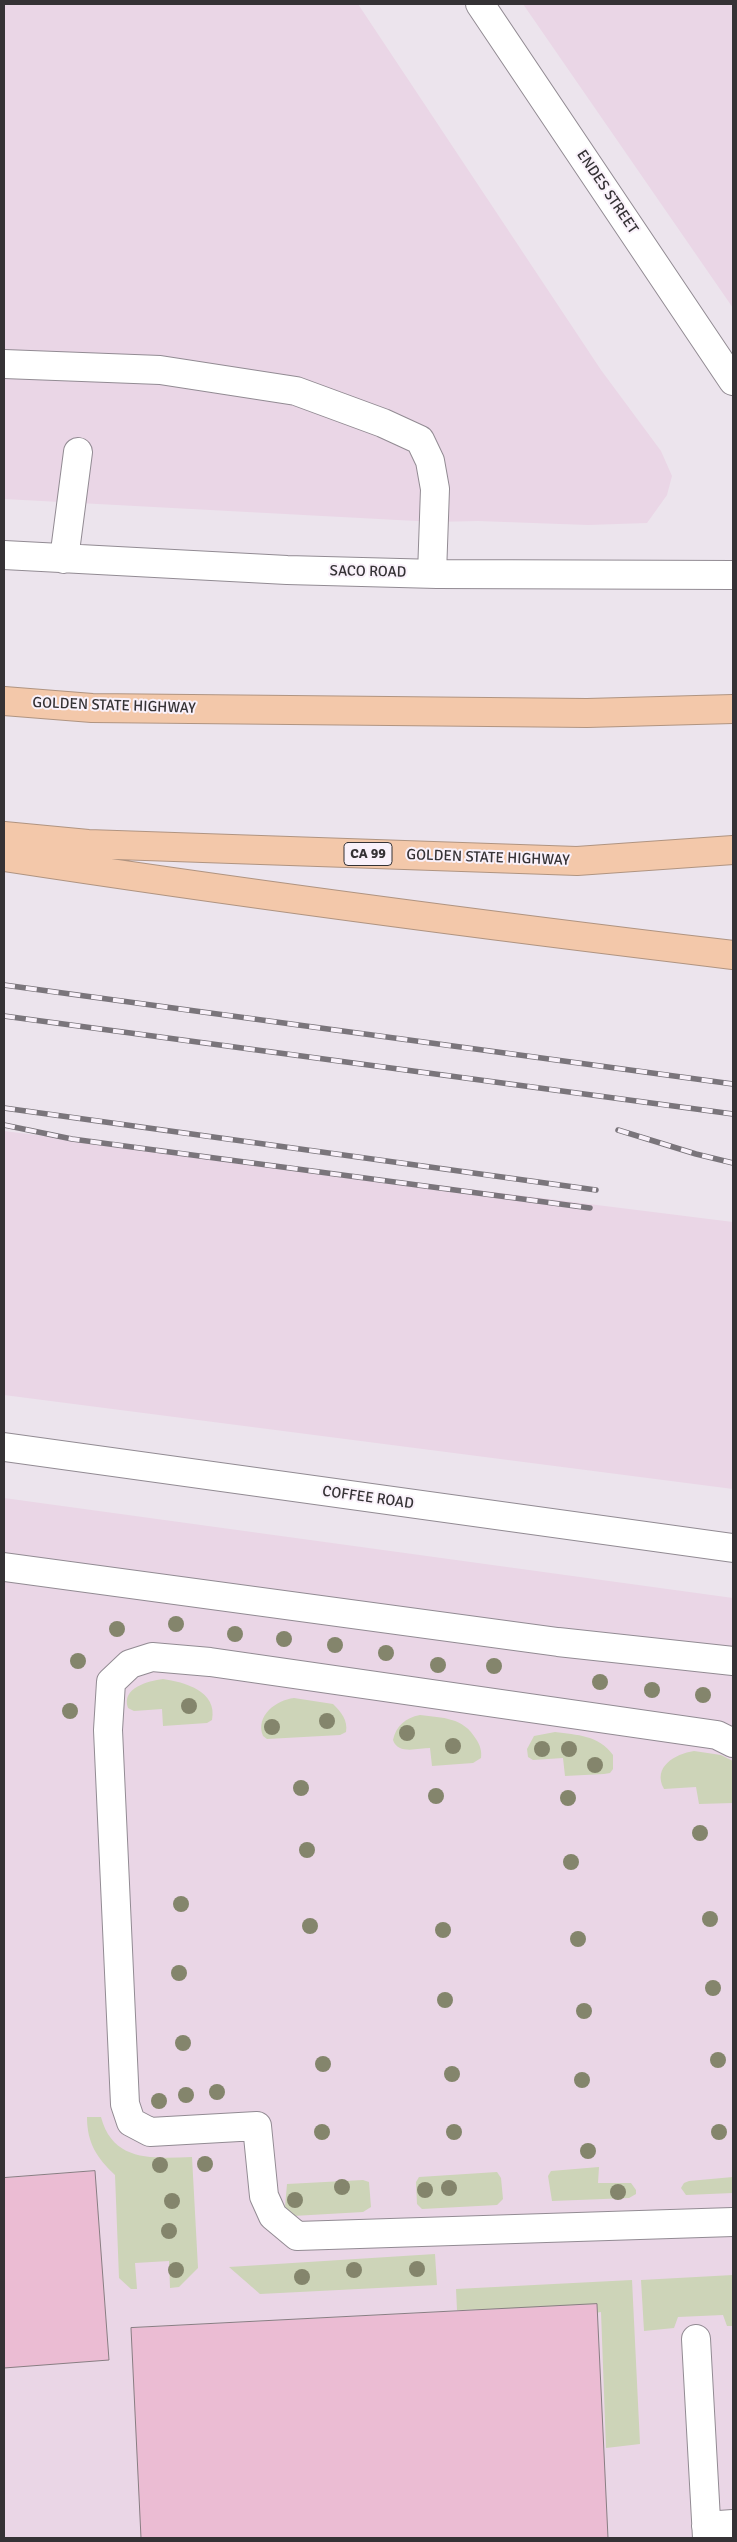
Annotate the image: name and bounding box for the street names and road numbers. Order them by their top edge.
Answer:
street label: ENDES STREET [572,147,642,237]
street label: SACO ROAD [329,562,407,582]
street label: GOLDEN STATE HIGHWAY [32,694,196,718]
road number: CA 99 [344,842,392,866]
street label: GOLDEN STATE HIGHWAY [406,846,570,870]
street label: COFFEE ROAD [321,1483,415,1513]

